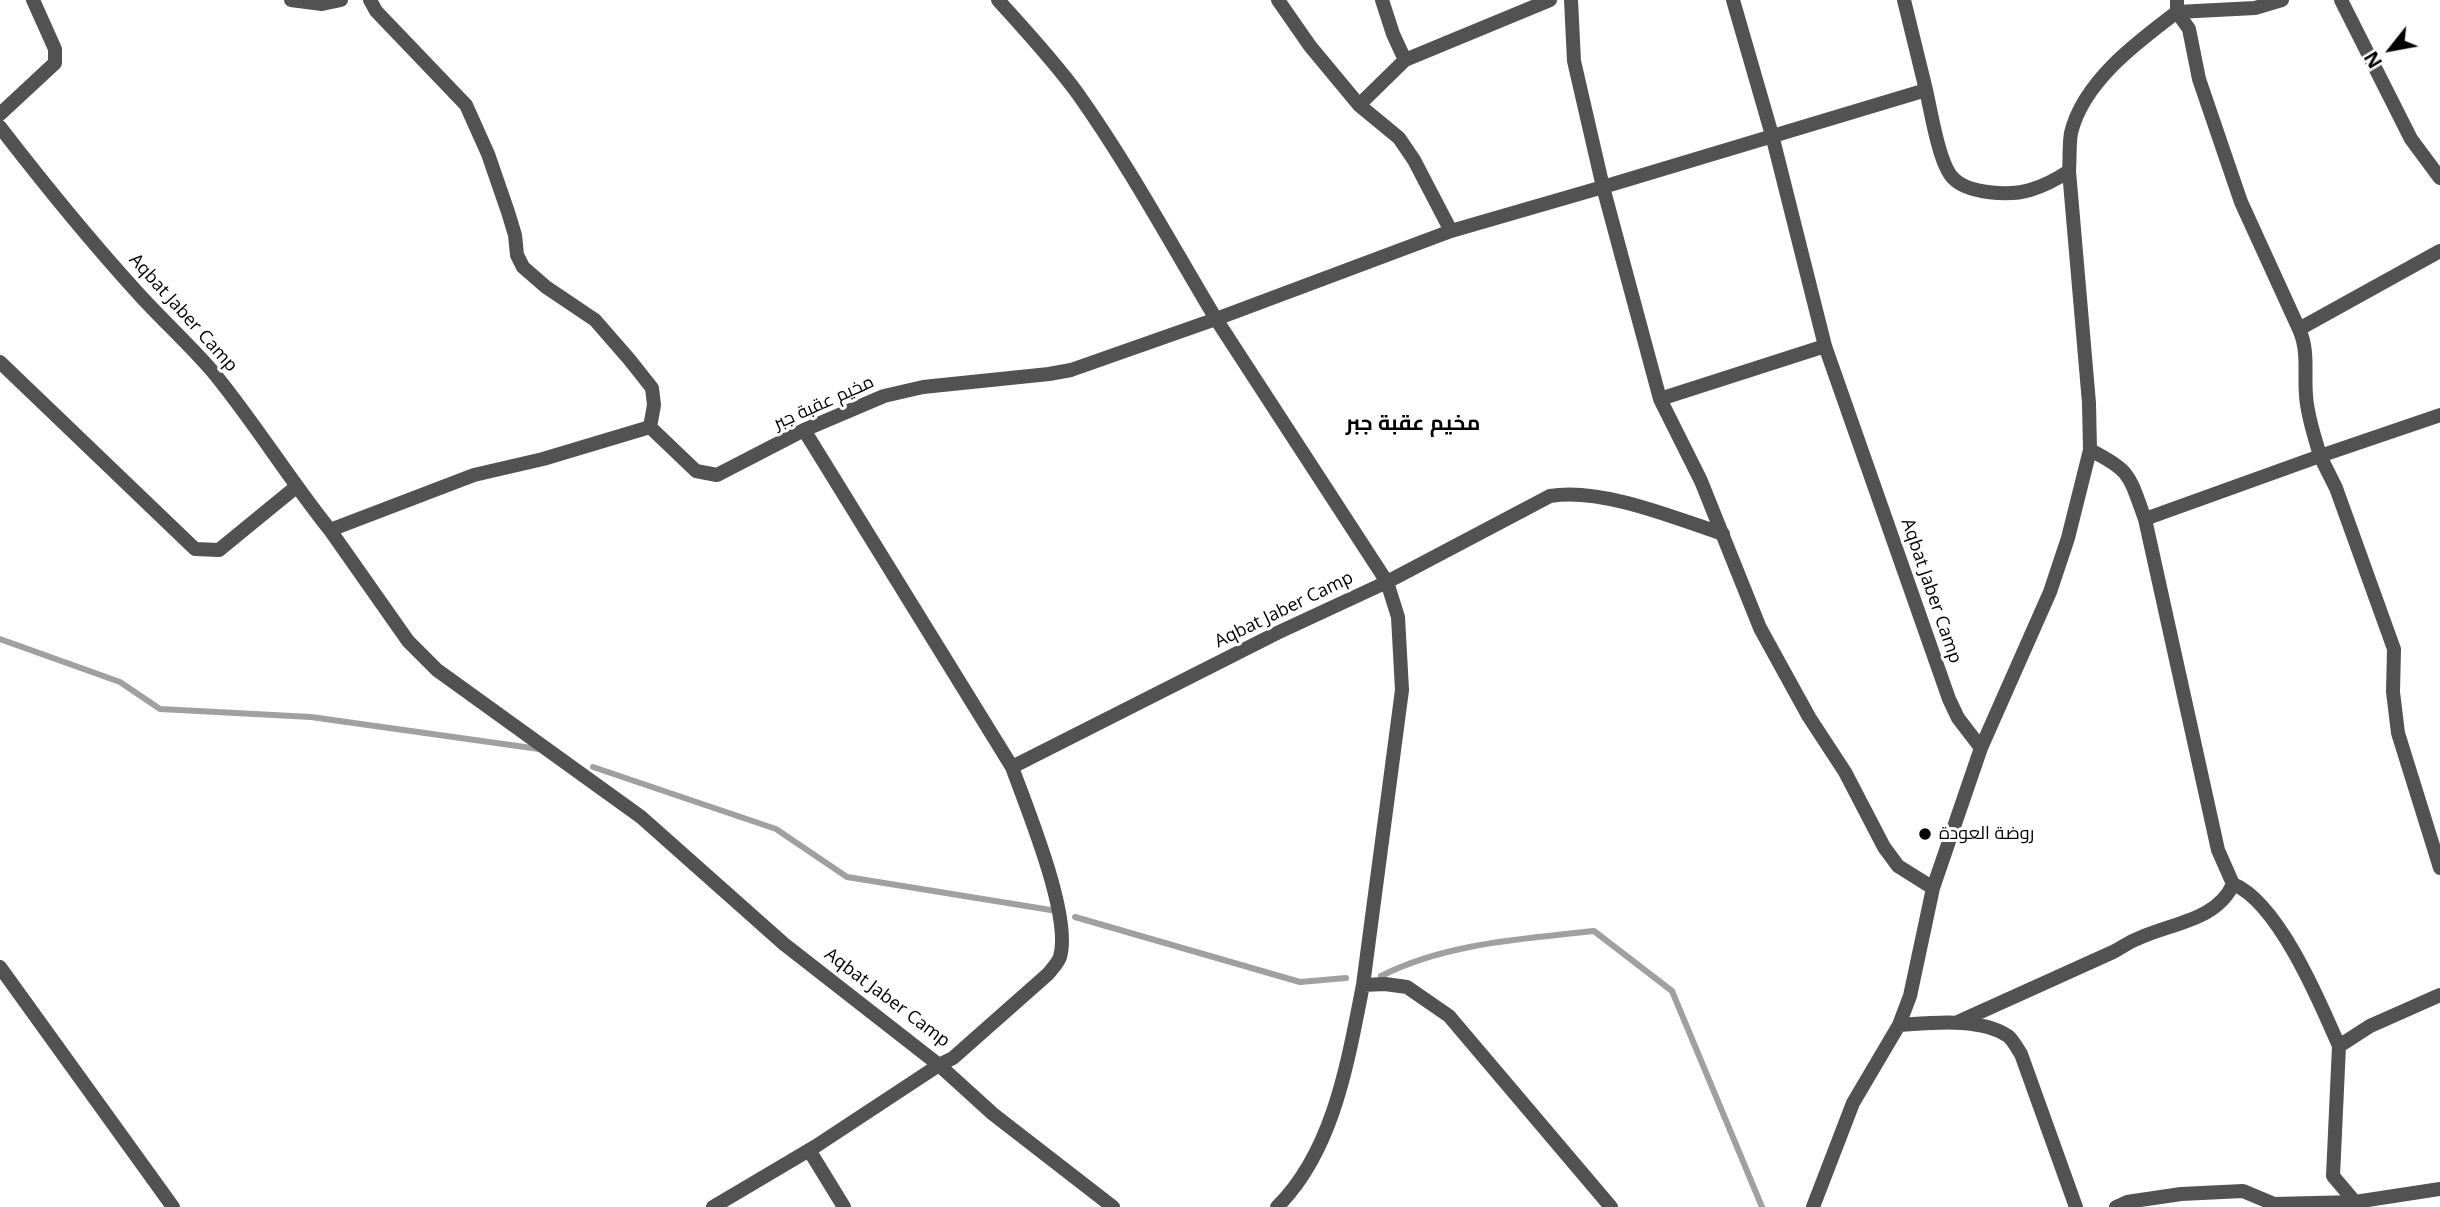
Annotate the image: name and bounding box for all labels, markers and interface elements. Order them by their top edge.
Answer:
north arrow [2356,14,2426,84]
text: N [2358,47,2388,73]
street label: Aqbat Jaber Camp [124,249,242,377]
street label: مخيم عقبة جبر [771,371,877,435]
district label: مخيم عقبة جبر [1346,411,1480,437]
street label: Aqbat Jaber Camp [1896,516,1966,666]
street label: Aqbat Jaber Camp [1211,567,1357,653]
place label: روضة العودة [1939,823,2034,845]
marker: روضة العودة [1917,826,1933,842]
street label: Aqbat Jaber Camp [820,944,954,1052]

